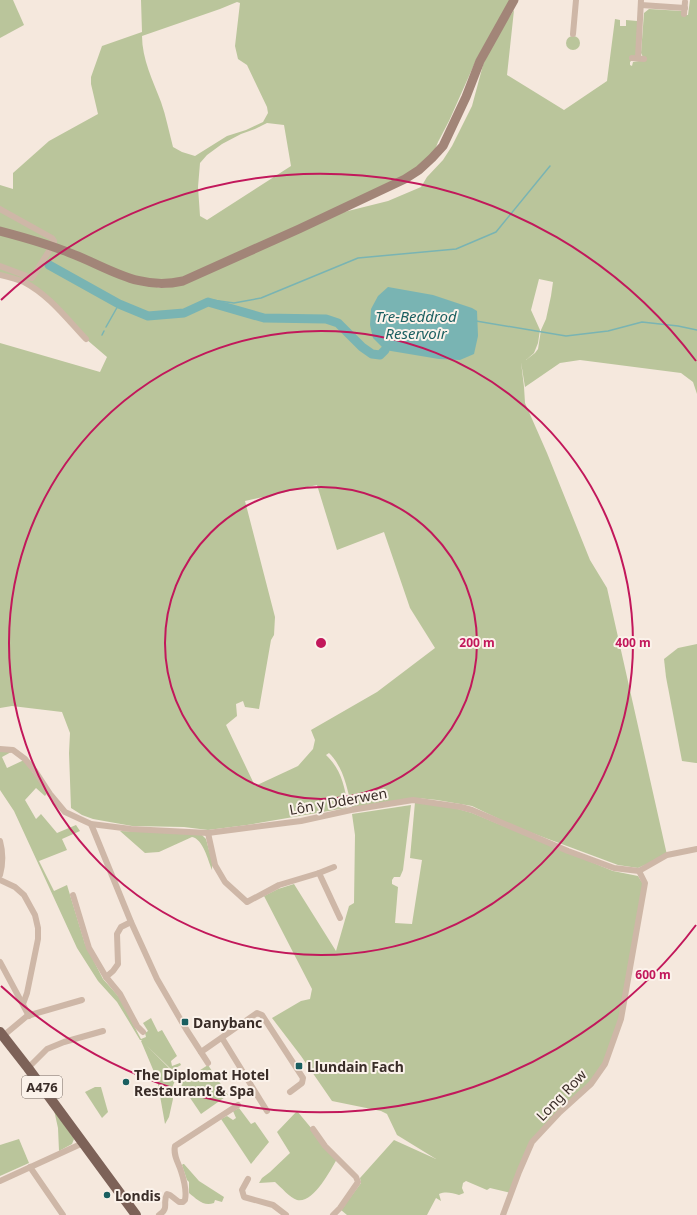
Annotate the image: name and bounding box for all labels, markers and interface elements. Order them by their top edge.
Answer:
water label: Tre-Beddrod Reservoir [375,306,457,343]
text: 200 m [459,634,495,651]
text: 400 m [615,634,651,651]
centre of rings [314,636,328,650]
street label: Lôn y Dderwen [288,783,388,819]
text: 600 m [635,966,671,983]
place label: Danybanc [193,1013,262,1032]
marker: Danybanc [180,1017,190,1027]
place label: Llundain Fach [307,1057,404,1076]
marker: Llundain Fach [294,1061,304,1071]
place label: The Diplomat Hotel Restaurant & Spa [134,1065,269,1100]
street label: Long Row [532,1065,590,1125]
road number: A476 [22,1076,62,1098]
marker: The Diplomat Hotel Restaurant & Spa [121,1077,131,1087]
place label: Londis [115,1186,161,1205]
marker: Londis [102,1190,112,1200]

